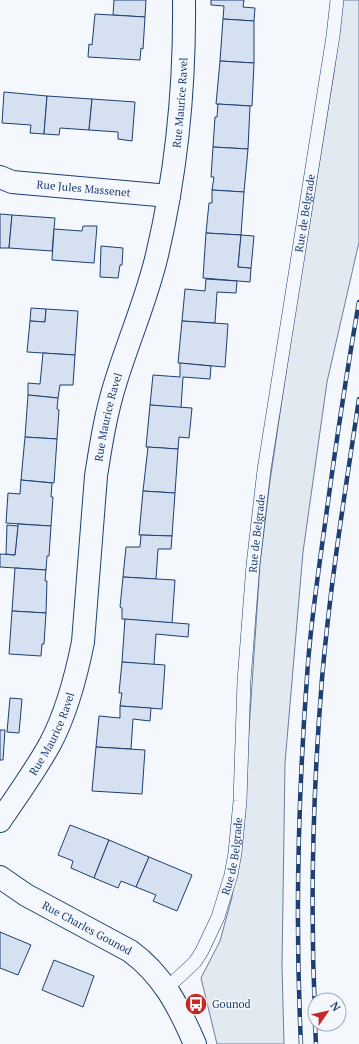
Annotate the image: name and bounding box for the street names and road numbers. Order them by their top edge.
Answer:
street label: Rue Maurice Ravel [169,57,190,149]
street label: Rue de Belgrade [292,173,318,253]
street label: Rue Jules Massenet [36,177,131,200]
street label: Rue Maurice Ravel [91,371,125,462]
street label: Rue de Belgrade [245,493,268,573]
street label: Rue Maurice Ravel [26,691,77,778]
street label: Rue de Belgrade [218,816,245,897]
street label: Rue Charles Gounod [40,898,134,958]

